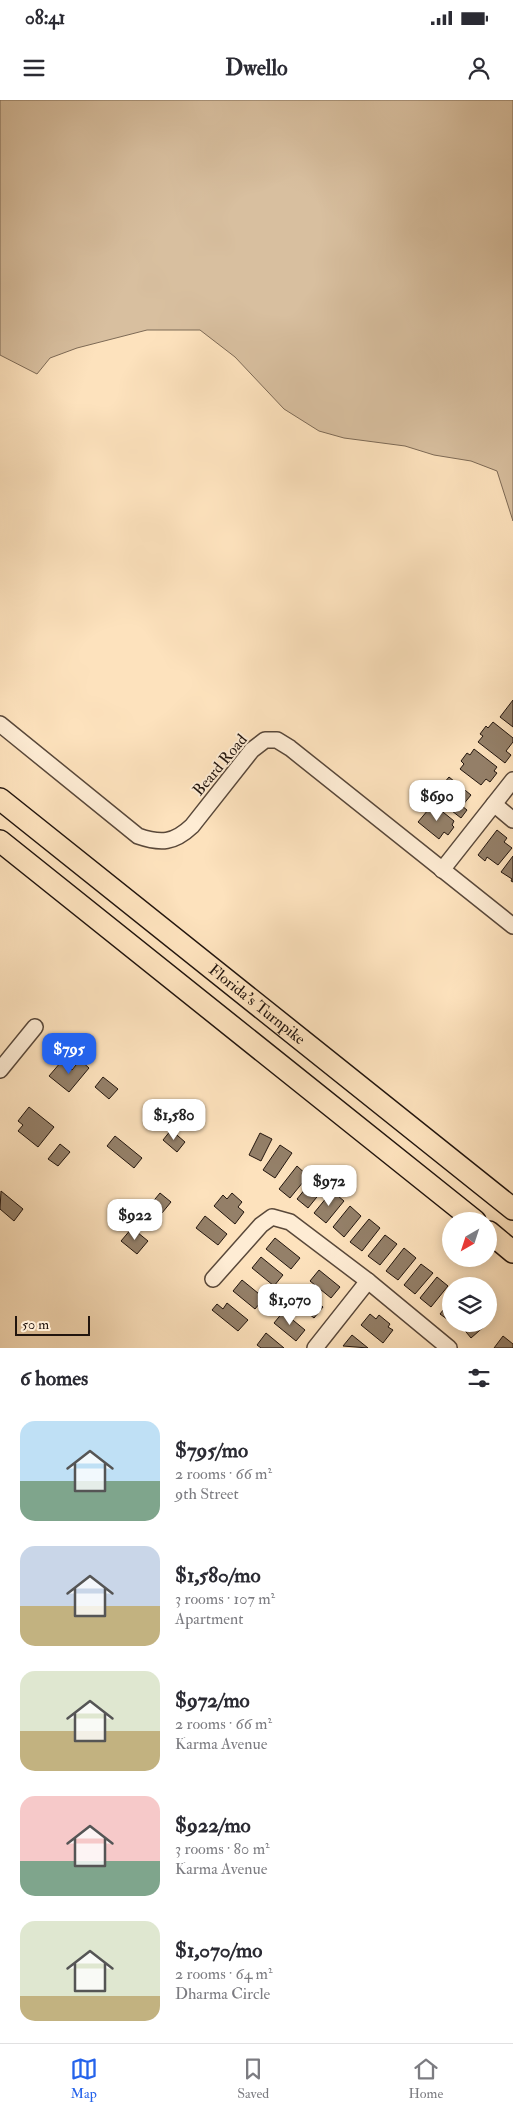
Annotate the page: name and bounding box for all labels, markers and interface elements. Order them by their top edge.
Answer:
text: 08:41 [25,6,65,30]
icon: menu [20,54,48,82]
text: Dwello [225,54,288,82]
icon: person [465,54,493,82]
street label: Beard Road [188,730,252,800]
pin: $690 [407,780,467,822]
text: $690 [420,786,454,806]
street label: Florida's Turnpike [205,960,310,1049]
pin: $795 [39,1032,99,1075]
text: $795 [53,1039,85,1059]
pin: $1,580 [133,1098,215,1141]
text: $1,580 [153,1105,195,1125]
pin: $972 [299,1164,359,1207]
text: $972 [313,1171,345,1191]
pin: $922 [105,1198,165,1241]
text: $922 [118,1205,152,1225]
north arrow [442,1212,498,1268]
map controls [442,1212,497,1332]
button: layers [442,1277,497,1332]
pin: $1,070 [249,1284,331,1326]
text: $1,070 [269,1290,311,1310]
scale bar [15,1313,90,1336]
text: 50 m [22,1316,49,1333]
icon: filters [465,1364,493,1392]
text: 6 homes [20,1365,88,1392]
text: $795/mo [175,1437,248,1464]
icon: home [60,1441,120,1501]
text: 2 rooms · 66 m² [175,1464,272,1484]
text: 9th Street [175,1484,239,1504]
text: $1,580/mo [175,1562,261,1589]
icon: home [60,1566,120,1626]
text: 3 rooms · 107 m² [175,1589,275,1609]
text: Apartment [175,1609,243,1629]
text: $972/mo [175,1687,250,1714]
icon: home [60,1691,120,1751]
text: 2 rooms · 66 m² [175,1714,272,1734]
text: Karma Avenue [175,1734,267,1754]
text: $922/mo [175,1812,251,1839]
icon: home [60,1816,120,1876]
text: 3 rooms · 80 m² [175,1839,270,1859]
text: Karma Avenue [175,1859,267,1879]
text: $1,070/mo [175,1937,262,1964]
icon: home [60,1941,120,2001]
text: 2 rooms · 64 m² [175,1964,273,1984]
text: Dharma Circle [175,1984,270,2004]
tab: Map [70,2055,98,2102]
tab: Saved [237,2055,269,2102]
tab: Home [409,2055,443,2102]

